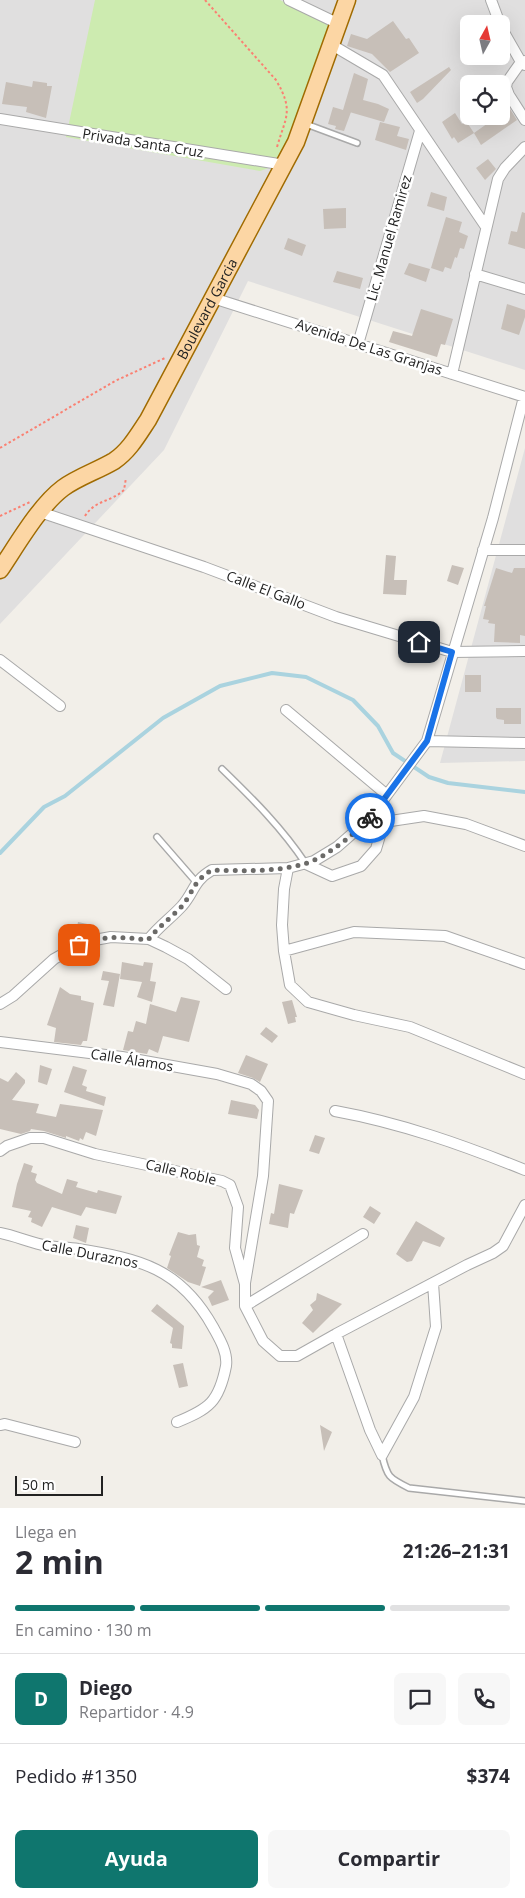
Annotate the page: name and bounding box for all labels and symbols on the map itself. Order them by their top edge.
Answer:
north arrow [460,15,510,65]
street label: Privada Santa Cruz [81,124,206,162]
street label: Lic. Manuel Ramirez [361,172,416,303]
street label: Boulevard Garcia [172,255,241,363]
street label: Avenida De Las Granjas [293,314,445,379]
street label: Calle El Gallo [224,566,309,613]
pin [398,621,440,663]
courier [345,793,395,843]
pin [58,924,100,966]
street label: Calle Álamos [89,1044,175,1075]
street label: Calle Roble [144,1154,219,1189]
street label: Calle Duraznos [40,1235,140,1272]
scale bar [15,1473,102,1496]

